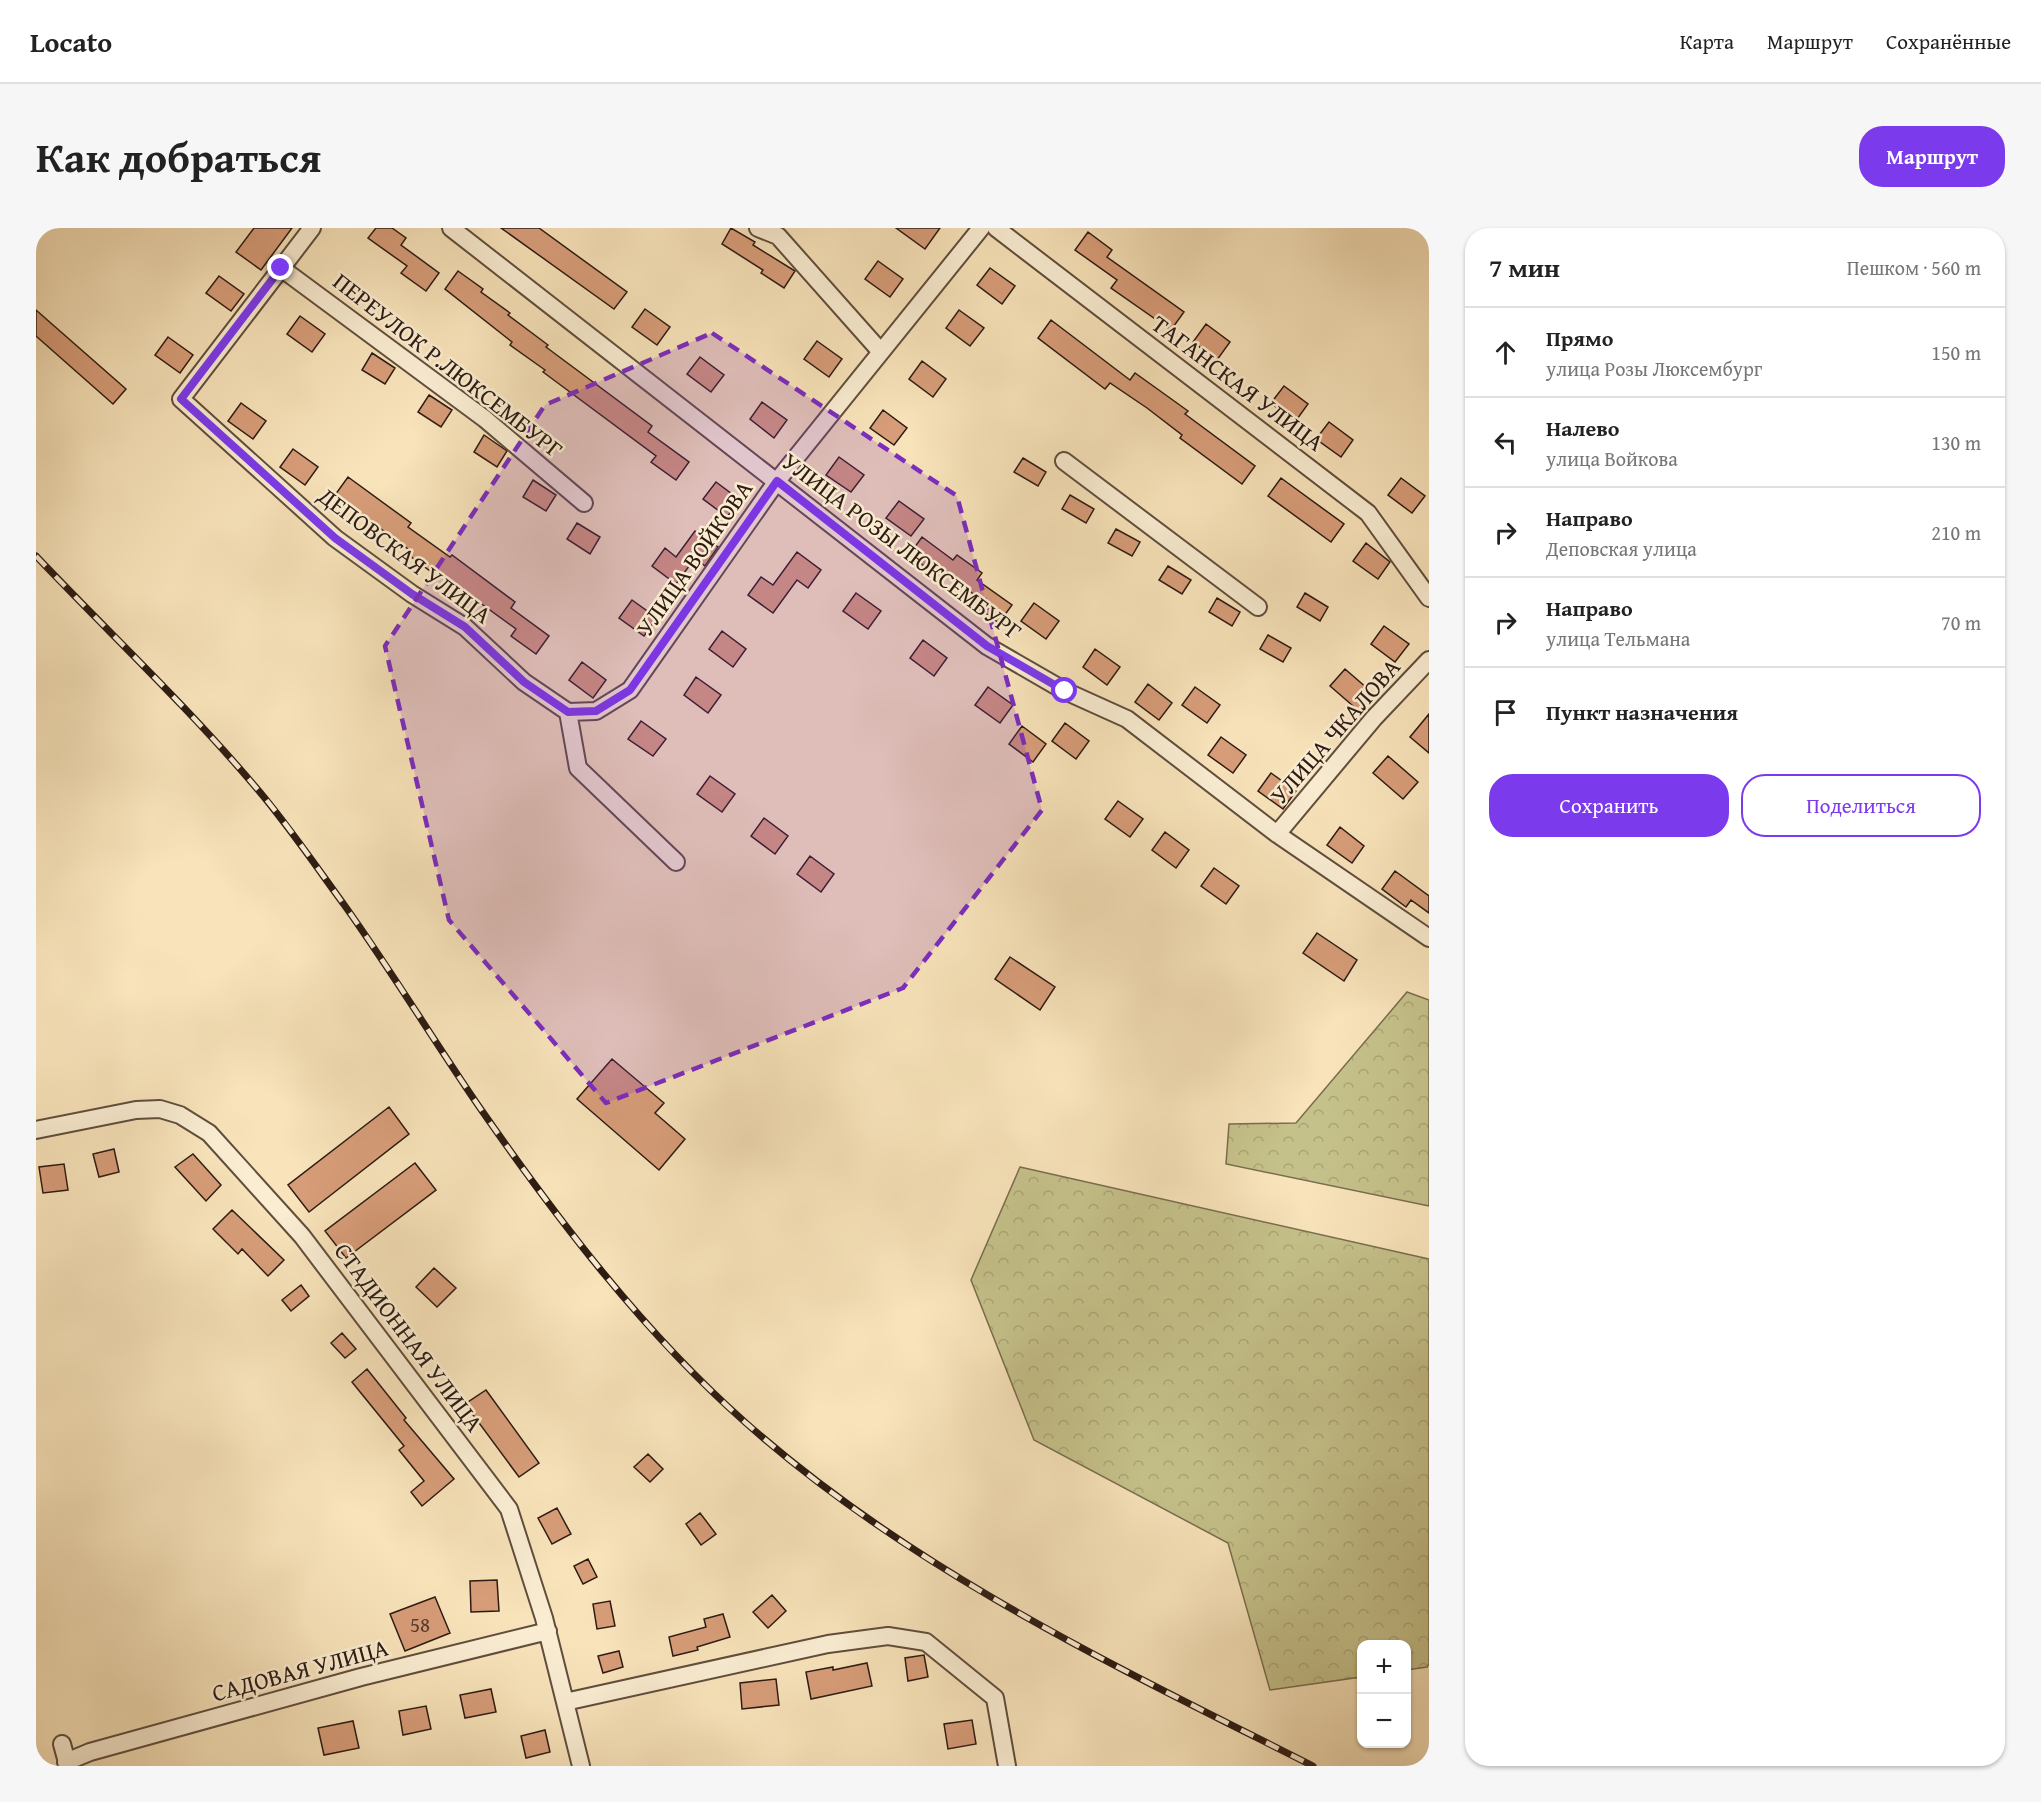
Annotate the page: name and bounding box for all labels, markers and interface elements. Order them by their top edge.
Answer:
text: Locato [30,21,112,62]
text: Карта [1680,26,1734,57]
text: Маршрут [1767,26,1853,57]
text: Сохранённые [1886,26,2011,57]
text: Как добраться [36,126,321,187]
button: Маршрут [1859,126,2005,187]
text: 7 мин [1489,248,1560,287]
text: Пешком · 560 m [1847,253,1981,282]
route end [267,254,293,280]
street label: ПЕРЕУЛОК Р.ЛЮКСЕМБУРГ [326,264,571,466]
street label: ТАГАНСКАЯ УЛИЦА [1144,306,1332,460]
text: Прямо [1546,322,1613,354]
icon: ahead [1489,336,1522,369]
text: 150 m [1931,338,1981,367]
text: улица Розы Люксембург [1546,354,1762,383]
text: Налево [1546,412,1619,444]
icon: left [1489,426,1522,459]
text: 130 m [1931,428,1981,457]
street label: УЛИЦА РОЗЫ ЛЮКСЕМБУРГ [775,444,1030,648]
text: улица Войкова [1546,444,1678,473]
street label: УЛИЦА ВОЙКОВА [627,473,761,643]
street label: ДЕПОВСКАЯ УЛИЦА [310,478,499,632]
text: Направо [1546,502,1633,534]
icon: right [1489,516,1522,549]
text: 210 m [1931,518,1981,547]
text: Деповская улица [1546,534,1697,563]
text: Направо [1546,592,1633,624]
icon: right [1489,606,1522,639]
text: 70 m [1941,608,1981,637]
text: улица Тельмана [1546,624,1690,653]
street label: УЛИЦА ЧКАЛОВА [1262,650,1409,812]
route start [1051,677,1077,703]
icon: arrive [1489,696,1522,729]
text: Пункт назначения [1546,696,1738,728]
button: Сохранить [1489,774,1729,837]
button: Поделиться [1741,774,1981,837]
street label: СТАДИОННАЯ УЛИЦА [326,1235,492,1439]
house number: 58 [410,1609,430,1640]
street label: САДОВАЯ УЛИЦА [208,1630,392,1710]
map controls [1357,1640,1411,1748]
button: + [1357,1640,1411,1694]
button: − [1357,1694,1411,1748]

